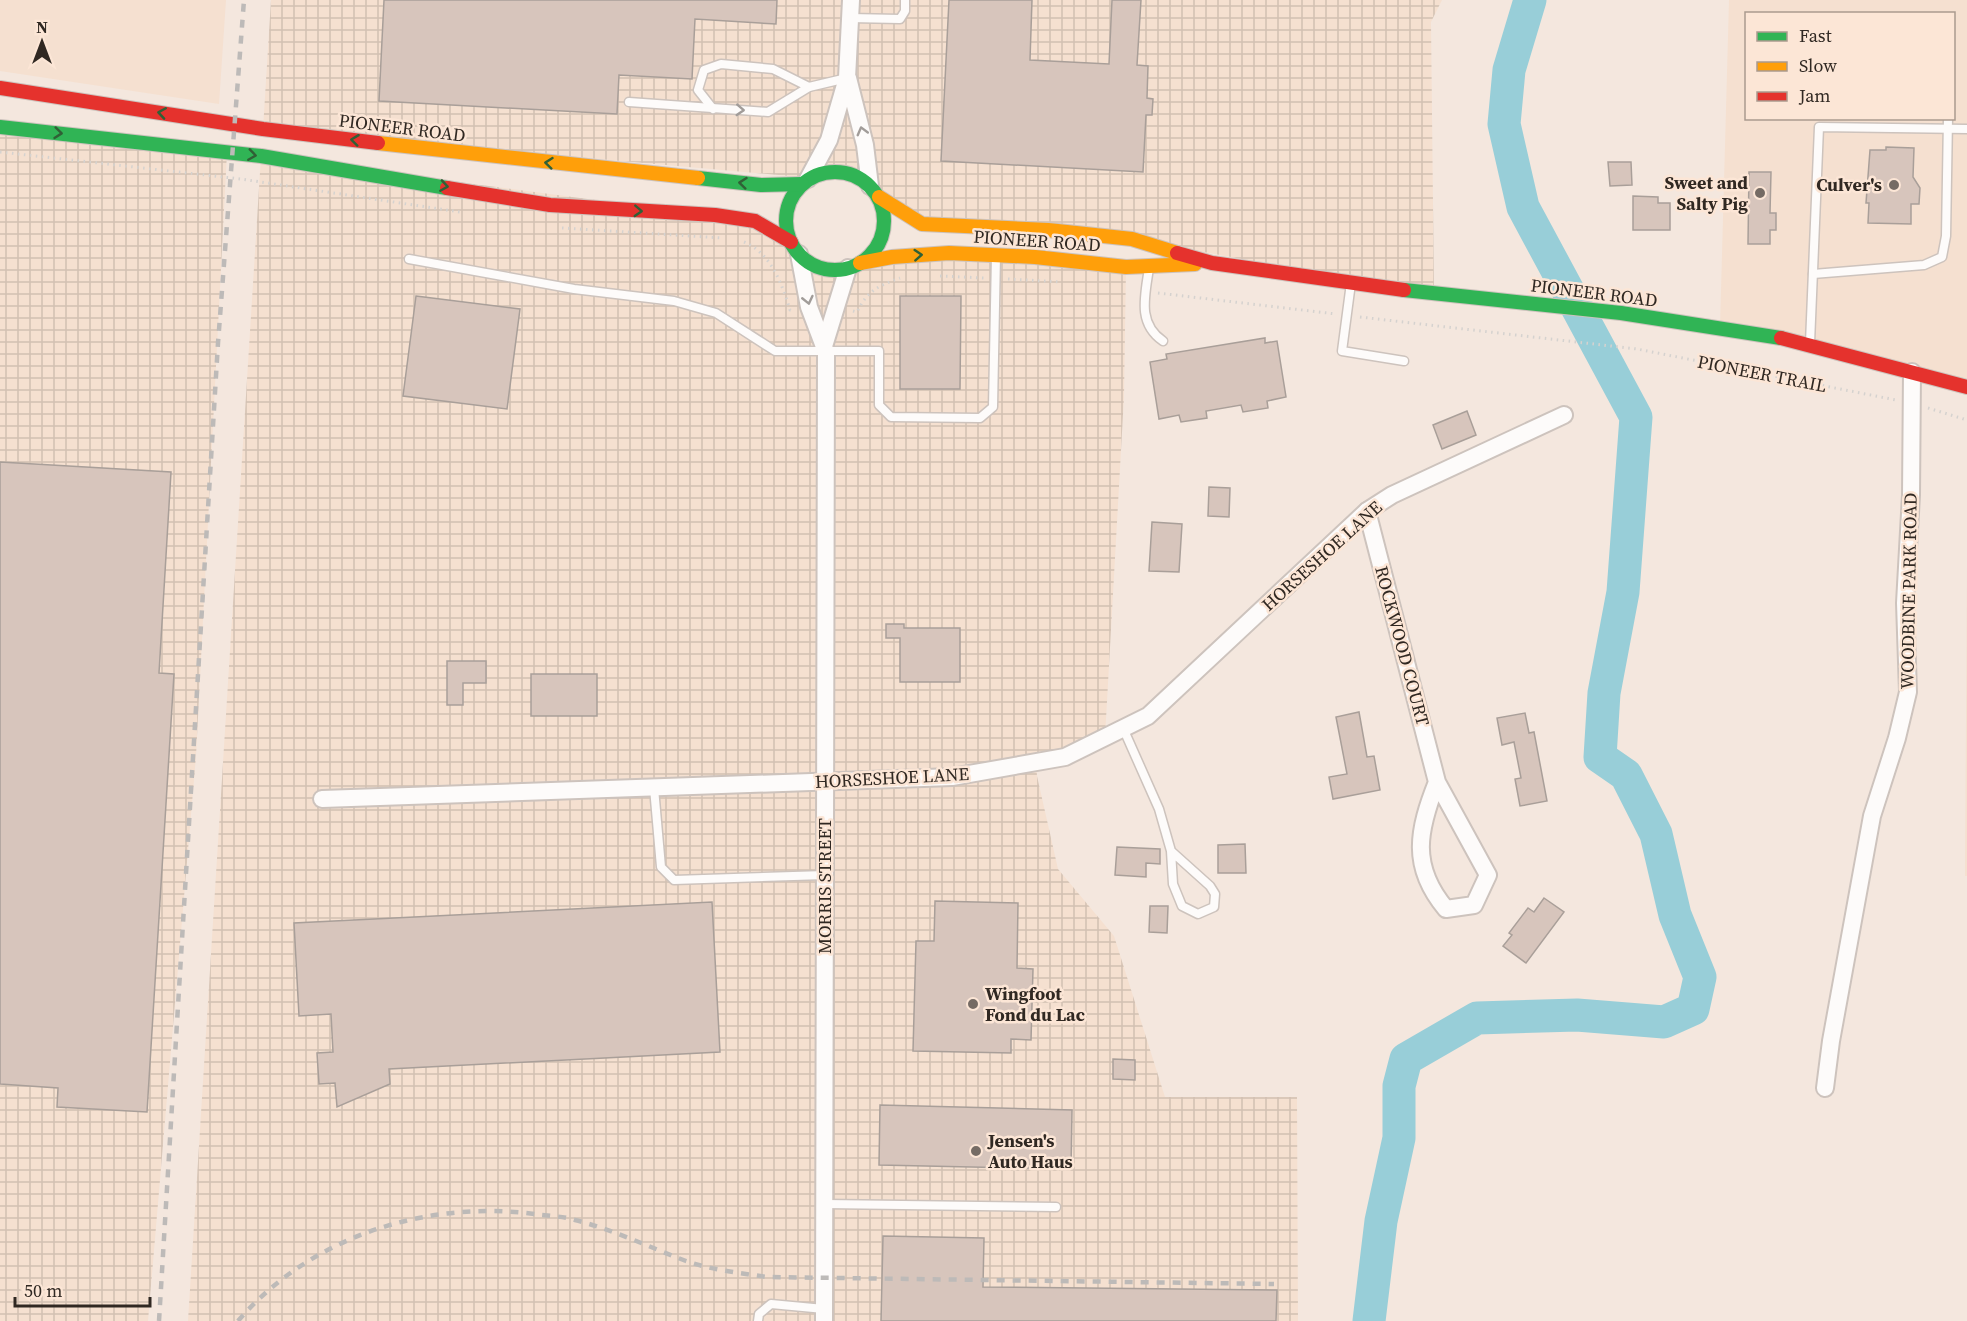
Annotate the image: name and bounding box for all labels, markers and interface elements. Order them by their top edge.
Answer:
north arrow [12,12,72,72]
legend [1745,12,1955,120]
text: N [36,16,48,38]
text: Fast [1799,23,1832,48]
text: Slow [1799,53,1837,78]
text: Jam [1798,83,1831,108]
one-way arrow [736,104,745,117]
street label: PIONEER ROAD [337,107,467,148]
one-way arrow [158,108,167,120]
one-way arrow [54,126,63,139]
one-way arrow [856,126,869,136]
one-way arrow [351,135,360,147]
one-way arrow [247,149,256,161]
one-way arrow [545,157,554,170]
place label: Sweet and Salty Pig [1665,170,1748,216]
place label: Culver's [1816,172,1882,197]
one-way arrow [739,177,748,190]
marker: Culver's [1887,178,1901,192]
one-way arrow [439,179,449,192]
marker: Sweet and Salty Pig [1753,186,1767,200]
one-way arrow [633,204,642,217]
street label: PIONEER ROAD [973,224,1102,257]
one-way arrow [913,249,922,262]
street label: PIONEER ROAD [1529,272,1659,313]
one-way arrow [801,295,814,305]
street label: PIONEER TRAIL [1695,349,1829,398]
street label: WOODBINE PARK ROAD [1894,492,1923,690]
street label: HORSESHOE LANE [1256,495,1387,617]
street label: ROCKWOOD COURT [1369,563,1436,729]
street label: HORSESHOE LANE [814,761,970,794]
street label: MORRIS STREET [812,818,837,954]
place label: Wingfoot Fond du Lac [985,981,1085,1027]
marker: Wingfoot Fond du Lac [966,997,980,1011]
place label: Jensen's Auto Haus [987,1128,1073,1174]
marker: Jensen's Auto Haus [969,1144,983,1158]
scale bar [15,1270,150,1308]
text: 50 m [24,1278,62,1303]

